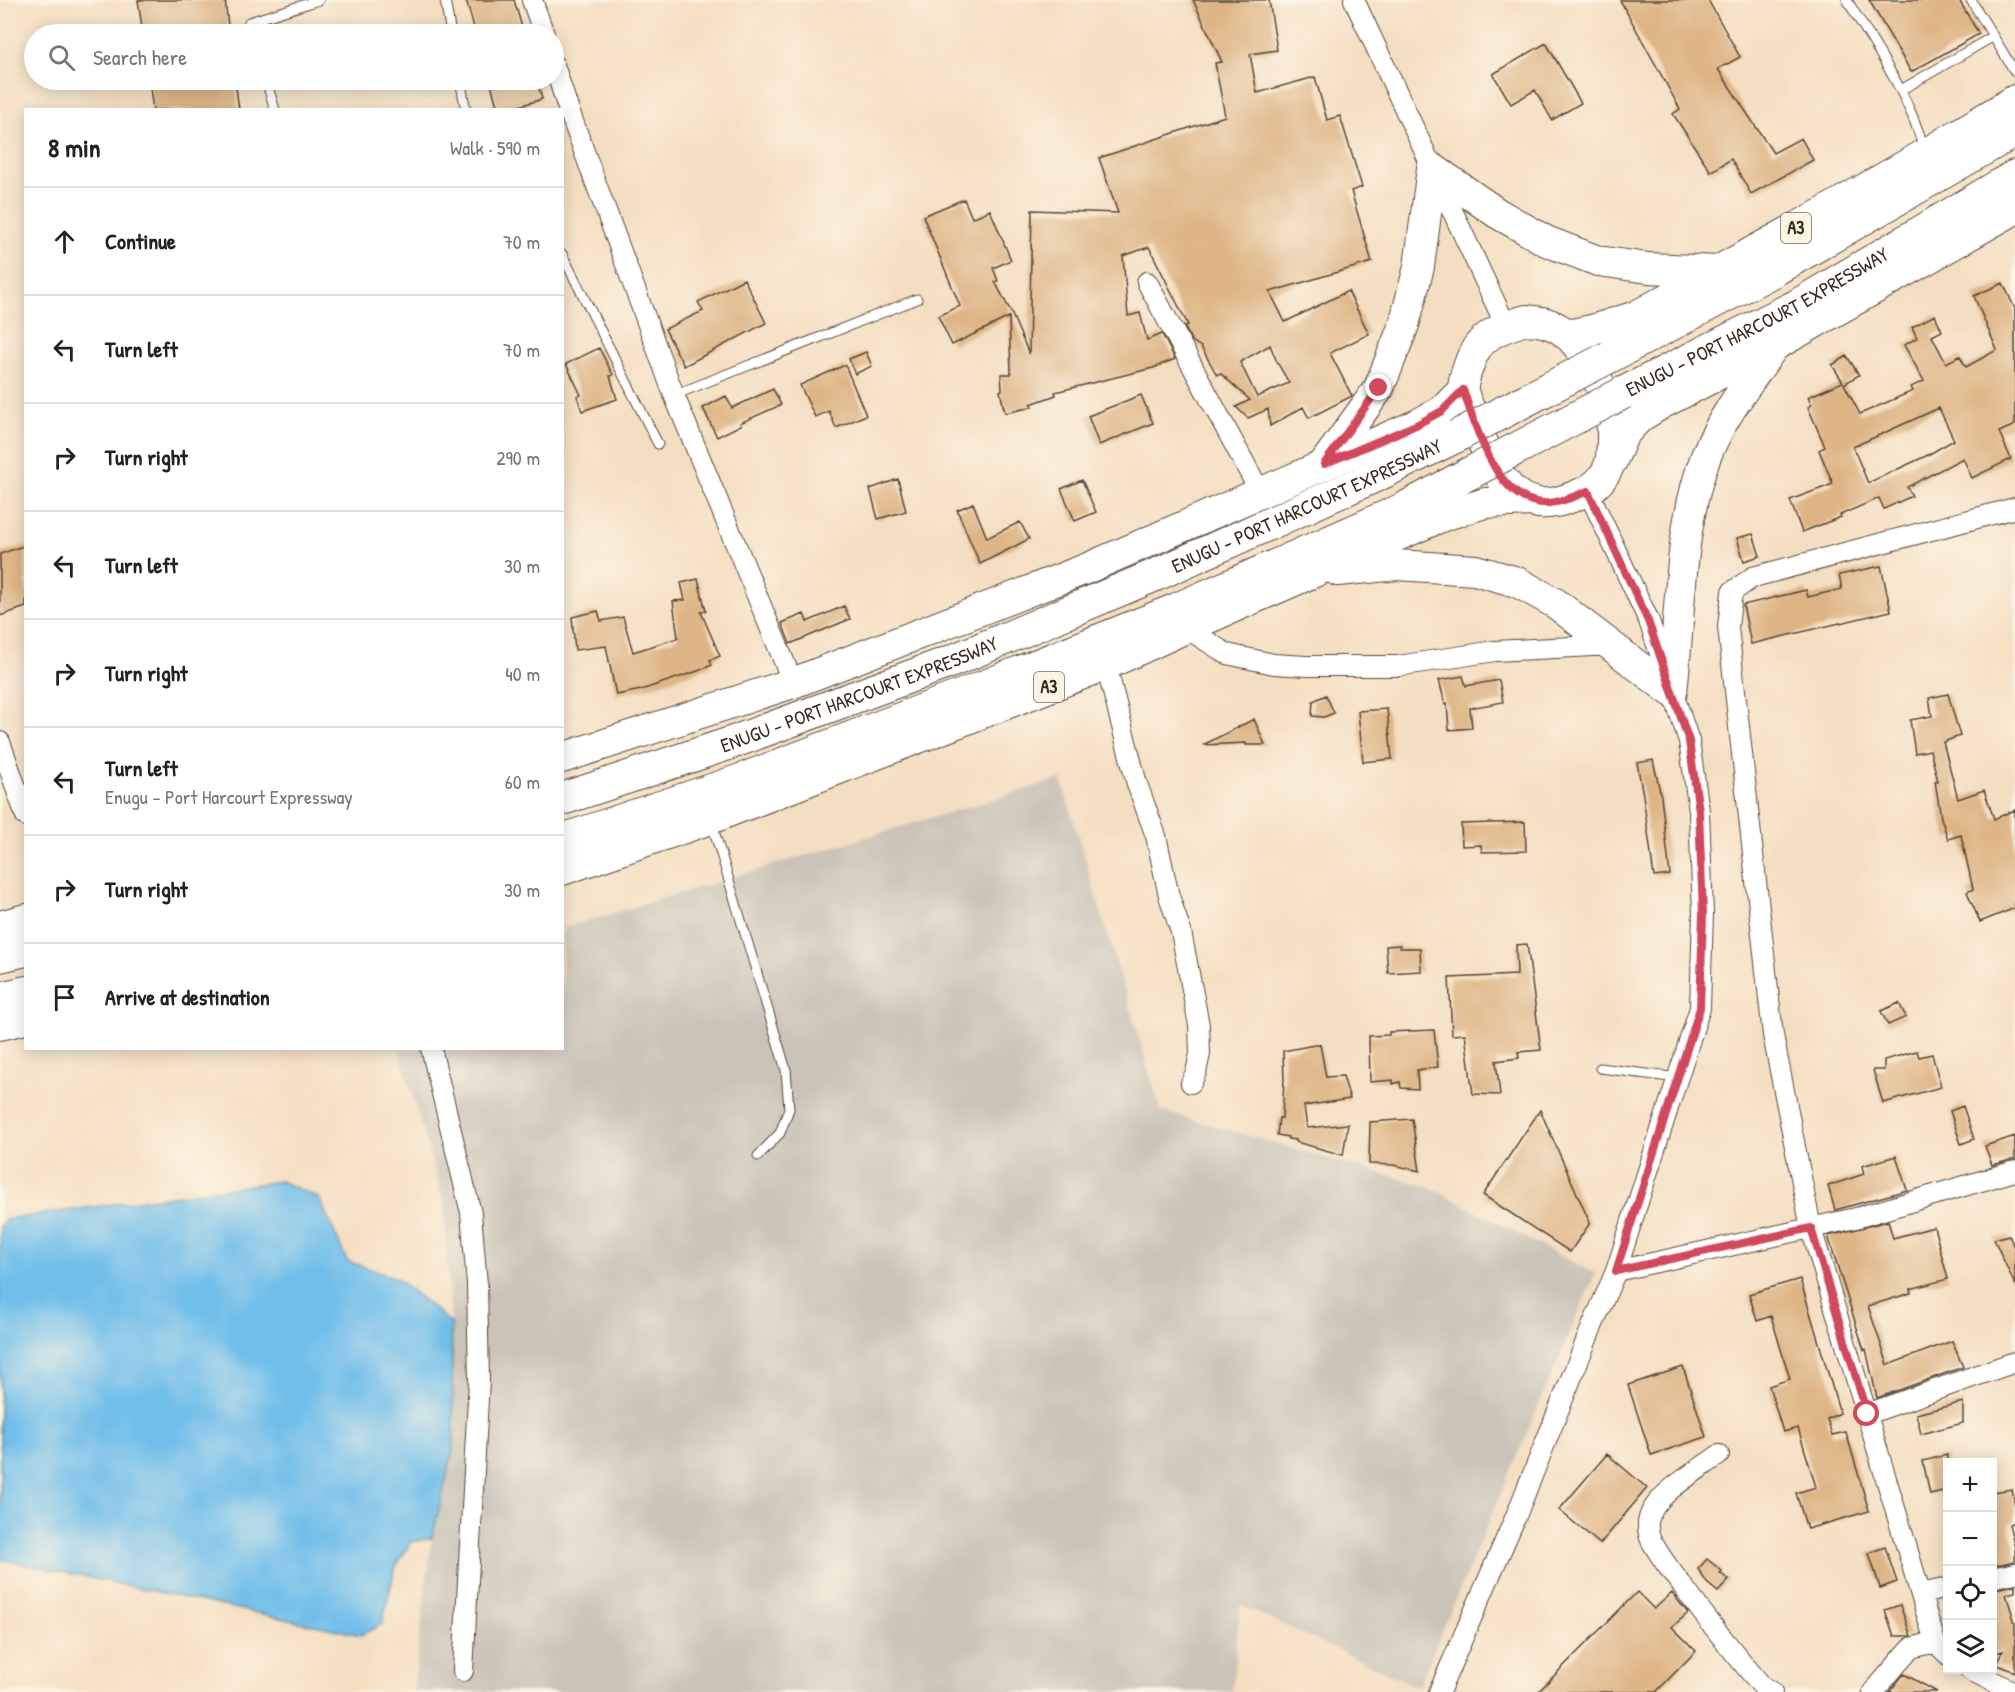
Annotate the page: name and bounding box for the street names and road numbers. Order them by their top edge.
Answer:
road number: A3 [1781,213,1811,243]
street label: ENUGU - PORT HARCOURT EXPRESSWAY [1621,240,1894,402]
street label: ENUGU - PORT HARCOURT EXPRESSWAY [1167,432,1446,579]
street label: ENUGU - PORT HARCOURT EXPRESSWAY [717,629,1002,759]
road number: A3 [1034,672,1064,702]

